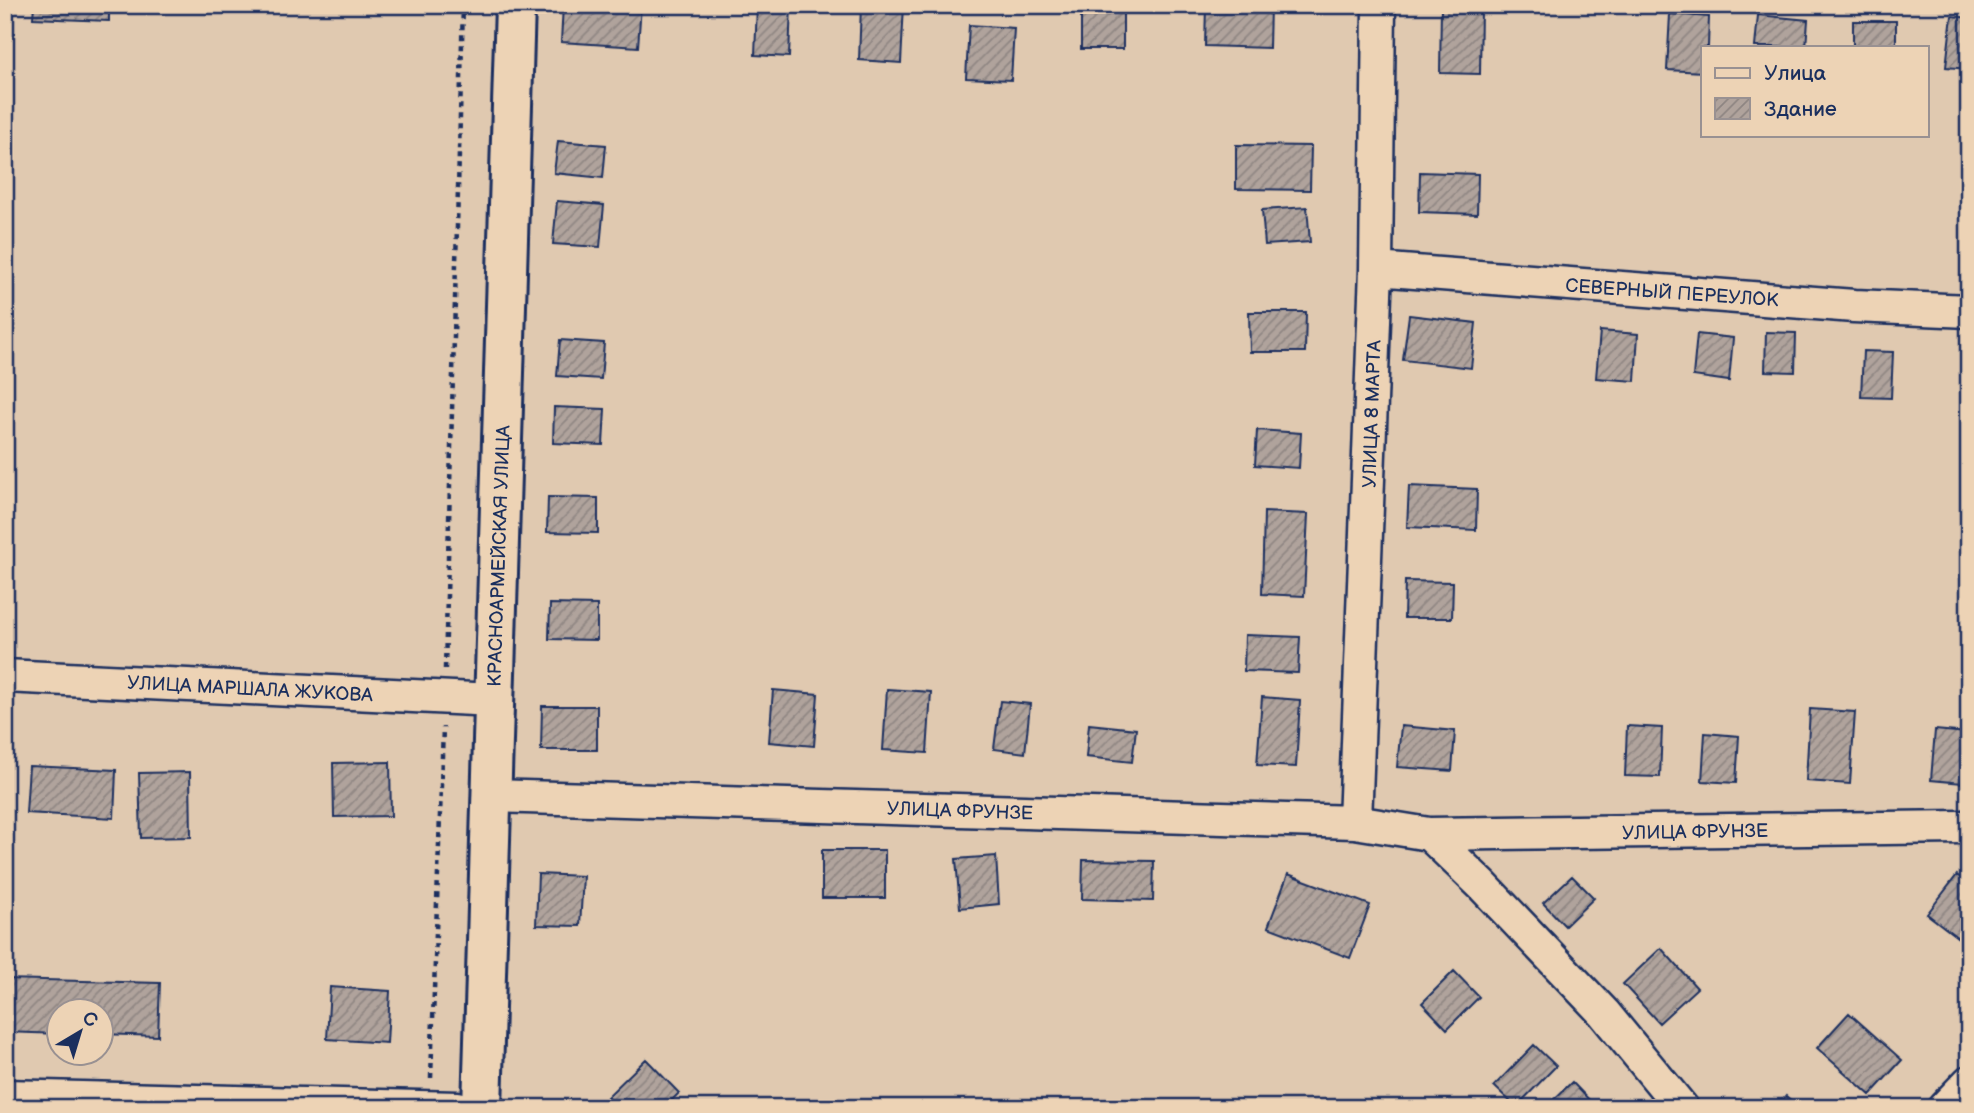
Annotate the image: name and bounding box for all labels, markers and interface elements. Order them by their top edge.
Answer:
legend [1701,46,1928,136]
text: Улица [1764,61,1827,86]
text: Здание [1764,97,1837,122]
street label: СЕВЕРНЫЙ ПЕРЕУЛОК [1565,275,1780,312]
street label: УЛИЦА 8 МАРТА [1358,339,1387,488]
street label: КРАСНОАРМЕЙСКАЯ УЛИЦА [483,424,516,687]
street label: УЛИЦА МАРШАЛА ЖУКОВА [126,672,374,707]
street label: УЛИЦА ФРУНЗЕ [886,797,1034,826]
street label: УЛИЦА ФРУНЗЕ [1622,820,1768,845]
north arrow [46,998,116,1068]
text: С [77,1007,102,1033]

